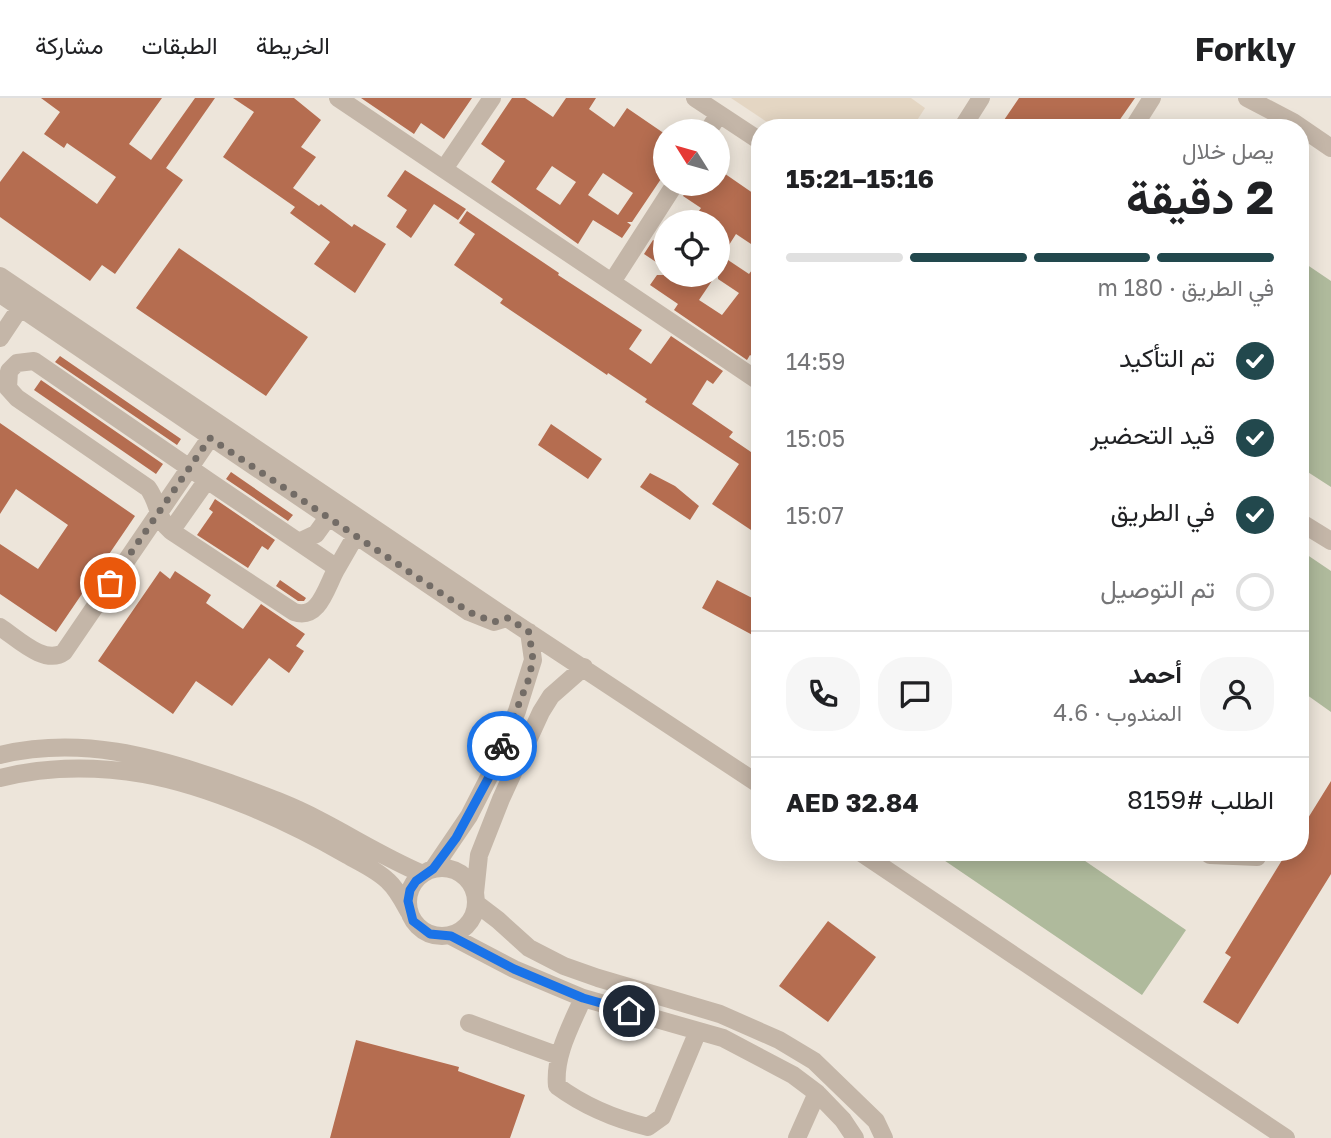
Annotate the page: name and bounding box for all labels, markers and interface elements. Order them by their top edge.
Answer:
text: Forkly [1195,29,1296,68]
text: مشاركة [35,30,103,59]
text: الطبقات [141,30,218,59]
text: الخريطة [256,30,330,59]
north arrow [653,119,730,196]
map controls [653,119,730,287]
text: يصل خلال [1182,136,1274,164]
text: 15:16–15:21 [786,163,934,194]
text: 2 دقيقة [1126,169,1274,224]
button: locate [653,210,730,287]
text: في الطريق · 180 m [1098,273,1274,301]
text: تم التأكيد [1119,342,1215,373]
icon: check [1236,342,1274,380]
text: 14:59 [786,347,845,375]
text: قيد التحضير [1090,419,1215,450]
icon: check [1236,419,1274,457]
text: 15:05 [786,424,845,452]
text: في الطريق [1110,496,1215,527]
icon: check [1236,496,1274,534]
text: 15:07 [786,501,844,529]
pin [80,553,140,613]
icon: bag [91,564,129,602]
text: تم التوصيل [1100,573,1215,604]
button: phone [786,657,860,731]
button: chat [878,657,952,731]
button: person [1200,657,1274,731]
text: أحمد [1129,658,1182,689]
text: المندوب · 4.6 [1053,698,1182,726]
courier [467,711,537,781]
icon: bike [483,727,521,765]
text: الطلب #8159 [1127,784,1274,815]
text: AED 32.84 [786,787,919,818]
pin [599,981,659,1041]
icon: home [610,992,648,1030]

